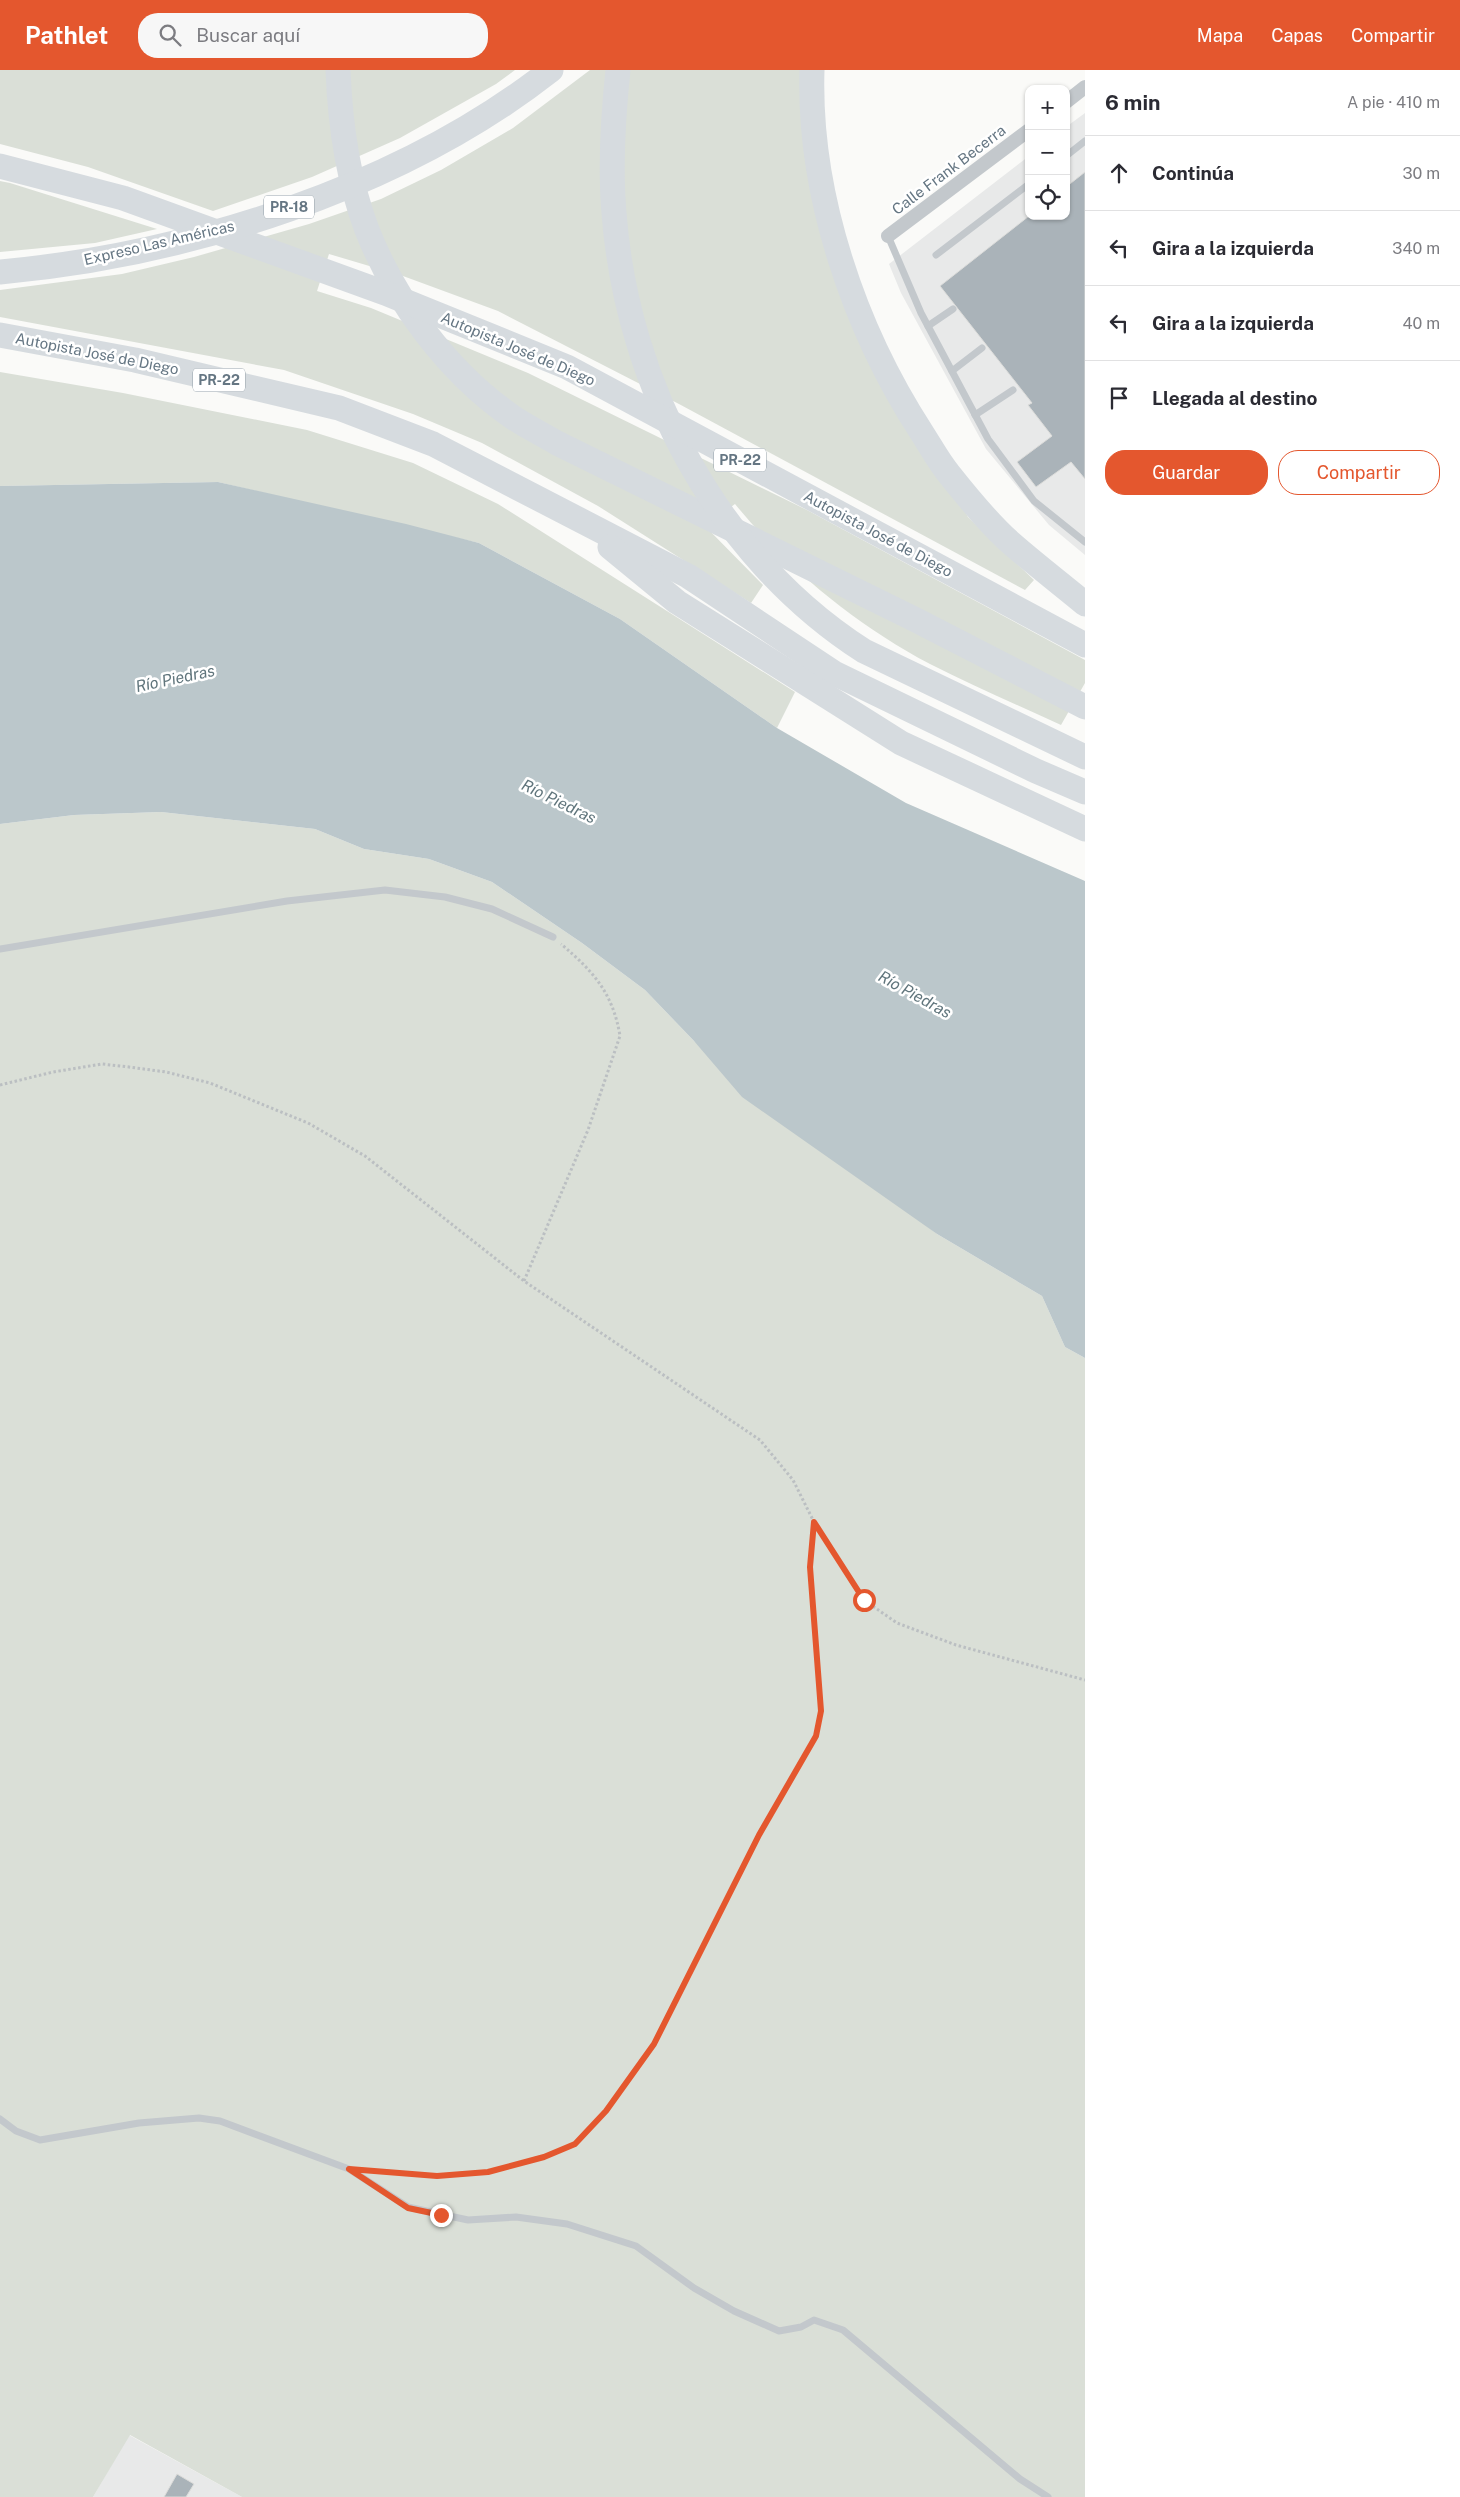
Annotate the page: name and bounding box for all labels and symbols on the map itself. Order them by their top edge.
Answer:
street label: Calle Frank Becerra [889,121,1009,218]
road number: PR-18 [264,195,314,218]
street label: Expreso Las Américas [82,217,236,268]
street label: Autopista José de Diego [438,308,598,389]
street label: Autopista José de Diego [14,329,180,378]
road number: PR-22 [193,368,245,392]
road number: PR-22 [714,448,766,472]
street label: Autopista José de Diego [801,487,955,580]
water label: Río Piedras [134,661,217,696]
water label: Río Piedras [518,775,599,828]
water label: Río Piedras [875,967,955,1022]
route start [853,1589,876,1612]
route end [430,2204,453,2227]

